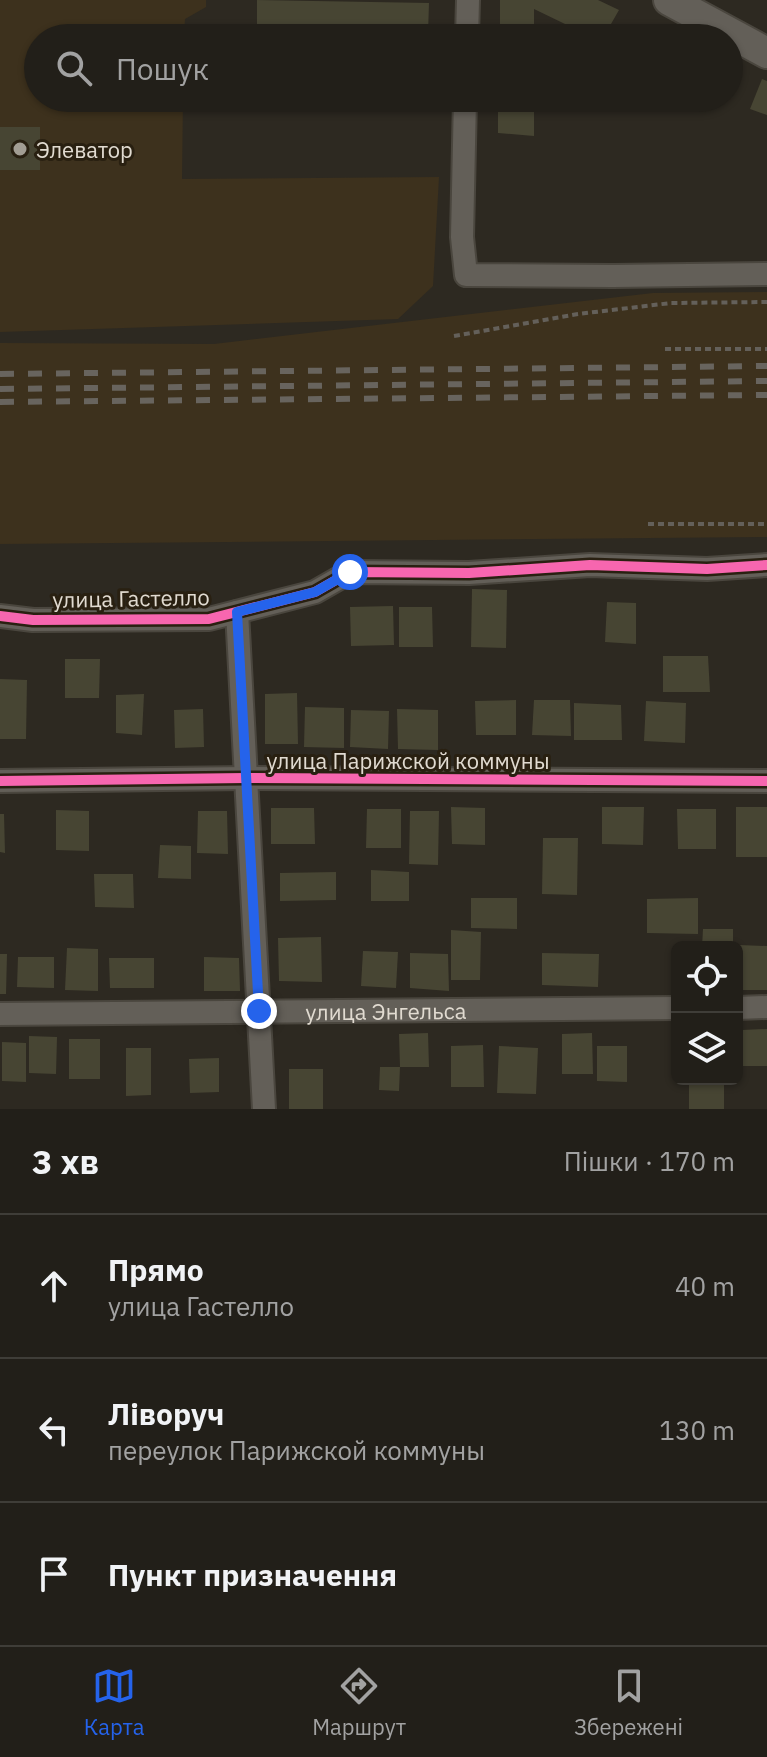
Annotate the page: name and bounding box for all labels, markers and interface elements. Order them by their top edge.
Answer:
search box [24,24,743,112]
icon: search [52,46,96,90]
text: Пошук [116,49,209,88]
place label: Элеватор [36,135,133,164]
marker: Элеватор [11,140,29,158]
route start [332,554,368,590]
street label: улица Гастелло [52,582,210,614]
street label: улица Парижской коммуны [266,746,550,775]
map controls [671,941,743,1085]
button: locate [671,941,743,1013]
route end [241,993,277,1029]
street label: улица Энгельса [305,995,467,1026]
button: layers [671,1013,743,1085]
text: 3 хв [32,1139,99,1183]
text: Пішки · 170 m [564,1144,735,1178]
text: Прямо [108,1250,204,1289]
icon: ahead [32,1264,76,1308]
text: 40 m [675,1269,735,1303]
text: улица Гастелло [108,1289,294,1323]
text: Ліворуч [108,1394,224,1433]
icon: left [32,1408,76,1452]
text: 130 m [659,1413,735,1447]
text: переулок Парижской коммуны [108,1433,485,1467]
icon: arrive [32,1552,76,1596]
text: Пункт призначення [108,1555,397,1594]
tab: Карта [84,1664,144,1741]
tab: Маршрут [312,1664,406,1741]
tab: Збережені [574,1664,683,1741]

